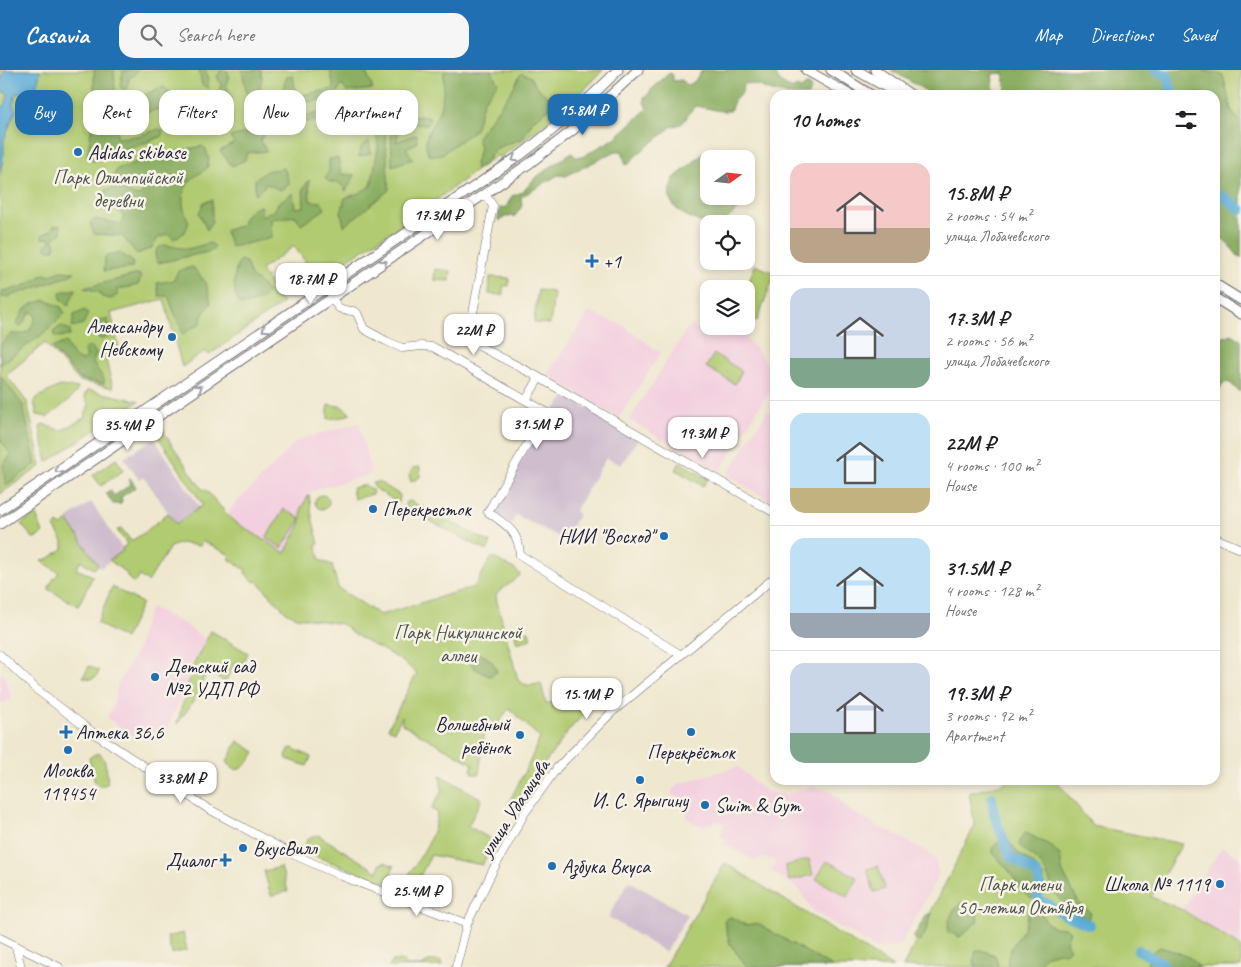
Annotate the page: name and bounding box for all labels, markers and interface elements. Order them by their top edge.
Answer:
search box [119,13,469,58]
text: Casavia [25,20,89,50]
icon: search [137,21,165,49]
text: Search here [177,23,254,47]
text: Map [1035,24,1062,46]
text: Directions [1090,24,1153,46]
text: Saved [1181,24,1216,46]
chip: Buy [15,90,73,135]
chip: Rent [83,90,149,135]
chip: Filters [159,90,234,135]
chip: New [244,90,306,135]
chip: Apartment [316,90,418,135]
pin: 15.8M ₽ [537,93,629,136]
text: 15.8M ₽ [559,100,607,120]
icon: filters [1172,106,1200,134]
text: 10 homes [790,107,859,133]
place label: Adidas skibase [88,140,187,165]
marker: Adidas skibase [72,146,84,158]
north arrow [700,150,755,205]
map controls [700,150,755,335]
one-way arrow [511,153,521,162]
park label: Парк Олимпийской деревни [53,165,184,213]
text: 15.8M ₽ [945,180,1008,206]
icon: home [830,183,890,243]
pin: 17.3M ₽ [392,198,484,241]
text: 17.3M ₽ [414,205,462,225]
text: 2 rooms · 54 m² [945,206,1031,226]
button: locate [700,215,755,270]
text: улица Лобачевского [945,226,1049,246]
place label: +1 [603,249,622,274]
marker: +1 [585,254,599,268]
one-way arrow [378,260,388,269]
pin: 18.7M ₽ [265,262,357,305]
text: 18.7M ₽ [287,269,335,289]
button: layers [700,280,755,335]
text: 17.3M ₽ [945,305,1009,331]
icon: home [830,308,890,368]
place label: Александру Невскому [87,314,164,362]
pin: 22M ₽ [439,314,509,356]
text: 22M ₽ [455,320,493,340]
one-way arrow [261,323,271,332]
marker: Александру Невскому [166,331,178,343]
text: 2 rooms · 56 m² [945,331,1031,351]
text: улица Лобачевского [945,351,1049,371]
one-way arrow [193,385,203,394]
pin: 35.4M ₽ [82,408,174,451]
pin: 31.5M ₽ [491,408,583,450]
text: 31.5M ₽ [513,414,561,434]
text: 35.4M ₽ [104,415,152,435]
pin: 19.3M ₽ [657,416,749,459]
text: 19.3M ₽ [679,423,727,443]
text: 22M ₽ [945,430,995,456]
icon: home [830,433,890,493]
text: 4 rooms · 100 m² [945,456,1039,476]
one-way arrow [54,464,64,473]
text: House [945,476,976,496]
place label: Перекресток [383,497,472,522]
marker: Перекресток [367,503,379,515]
place label: НИИ "Восход" [558,524,658,549]
marker: НИИ "Восход" [658,530,670,542]
text: 31.5M ₽ [945,555,1008,581]
icon: home [830,558,890,618]
text: 4 rooms · 128 m² [945,581,1039,601]
text: House [945,601,976,621]
park label: Парк Никулинской аллеи [394,620,523,668]
place label: Детский сад №2 УДП РФ [165,654,260,702]
marker: Детский сад №2 УДП РФ [149,671,161,683]
pin: 15.1M ₽ [541,678,633,720]
text: 19.3M ₽ [945,680,1009,706]
icon: home [830,683,890,743]
text: 15.1M ₽ [563,684,611,704]
text: 3 rooms · 92 m² [945,706,1031,726]
place label: Волшебный ребёнок [435,712,512,760]
place label: Аптека 36,6 [76,720,164,745]
marker: Аптека 36,6 [60,726,72,738]
marker: Перекрёсток [685,726,697,738]
text: Apartment [945,726,1004,746]
marker: Волшебный ребёнок [514,729,526,741]
place label: Перекрёсток [647,740,737,765]
marker: Москва 119454 [62,744,74,756]
street label: улица Удальцова [473,753,556,863]
place label: Москва 119454 [41,758,97,806]
pin: 33.8M ₽ [135,762,227,804]
text: 33.8M ₽ [157,768,205,788]
marker: И. С. Ярыгину [634,774,646,786]
place label: И. С. Ярыгину [592,788,689,813]
place label: Swim & Gym [715,793,802,818]
marker: Swim & Gym [699,799,711,811]
place label: ВкусВилл [253,836,319,861]
marker: ВкусВилл [237,842,249,854]
place label: Диалог [166,848,218,873]
marker: Диалог [219,854,231,866]
place label: Азбука Вкуса [562,854,651,880]
marker: Азбука Вкуса [546,860,558,872]
park label: Парк имени 50-летия Октября [957,872,1084,920]
place label: Школа № 1119 [1104,872,1212,897]
pin: 25.4M ₽ [371,874,463,917]
marker: Школа № 1119 [1214,878,1226,890]
text: 25.4M ₽ [393,881,441,901]

